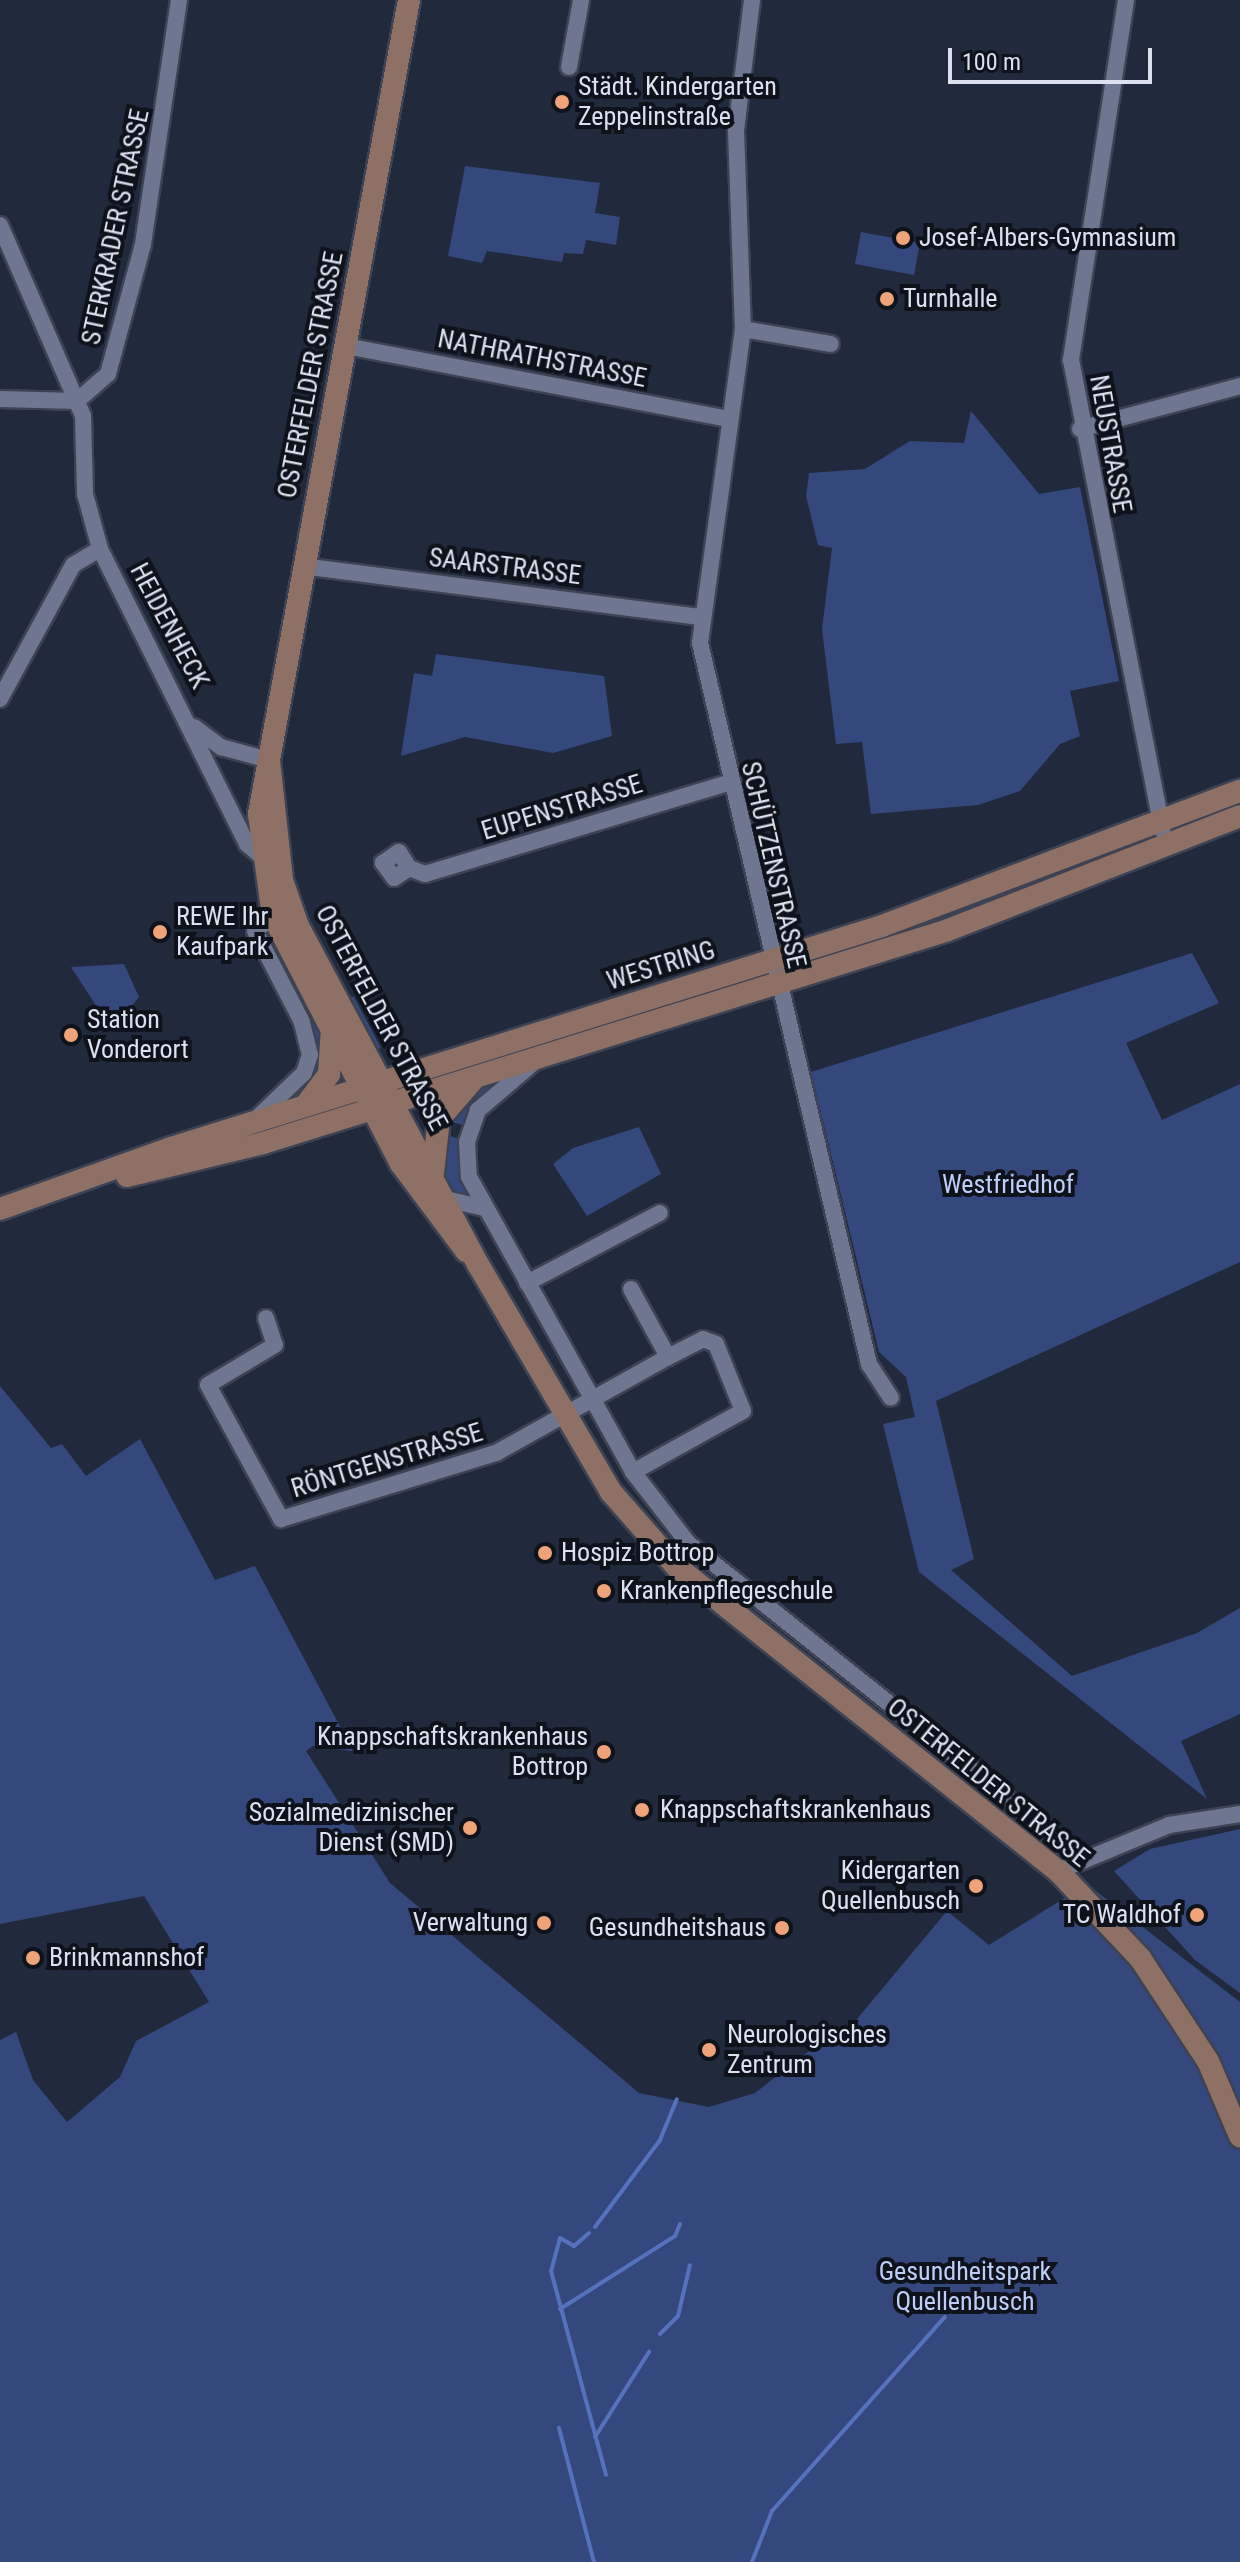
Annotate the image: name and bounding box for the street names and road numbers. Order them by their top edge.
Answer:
street label: STERKRADER STRASSE [76,106,156,348]
street label: OSTERFELDER STRASSE [272,249,350,501]
street label: NATHRATHSTRASSE [435,323,649,395]
street label: NEUSTRASSE [1083,373,1137,515]
street label: SAARSTRASSE [427,542,583,592]
street label: HEIDENHECK [123,558,215,694]
street label: SCHÜTZENSTRASSE [734,759,812,971]
street label: EUPENSTRASSE [478,769,646,847]
street label: OSTERFELDER STRASSE [308,900,454,1136]
street label: WESTRING [603,935,719,997]
street label: RÖNTGENSTRASSE [288,1417,486,1505]
street label: OSTERFELDER STRASSE [881,1692,1095,1874]

